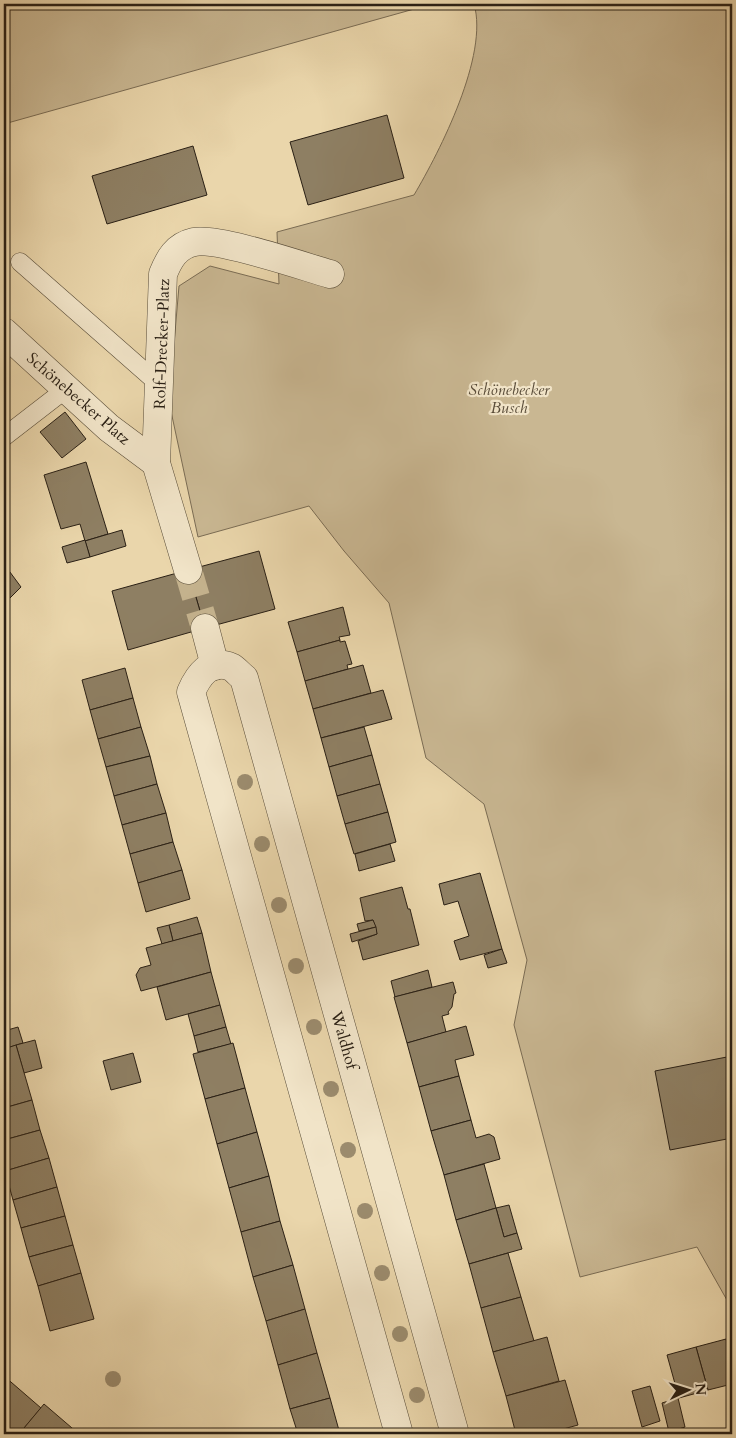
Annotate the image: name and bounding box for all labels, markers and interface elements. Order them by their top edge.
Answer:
street label: Rolf-Drecker-Platz [149,278,175,410]
street label: Schönebecker Platz [22,348,135,450]
park label: Schönebecker Busch [469,379,550,419]
street label: Waldhof [325,1008,364,1075]
north arrow [664,1366,714,1416]
text: N [691,1382,710,1396]

